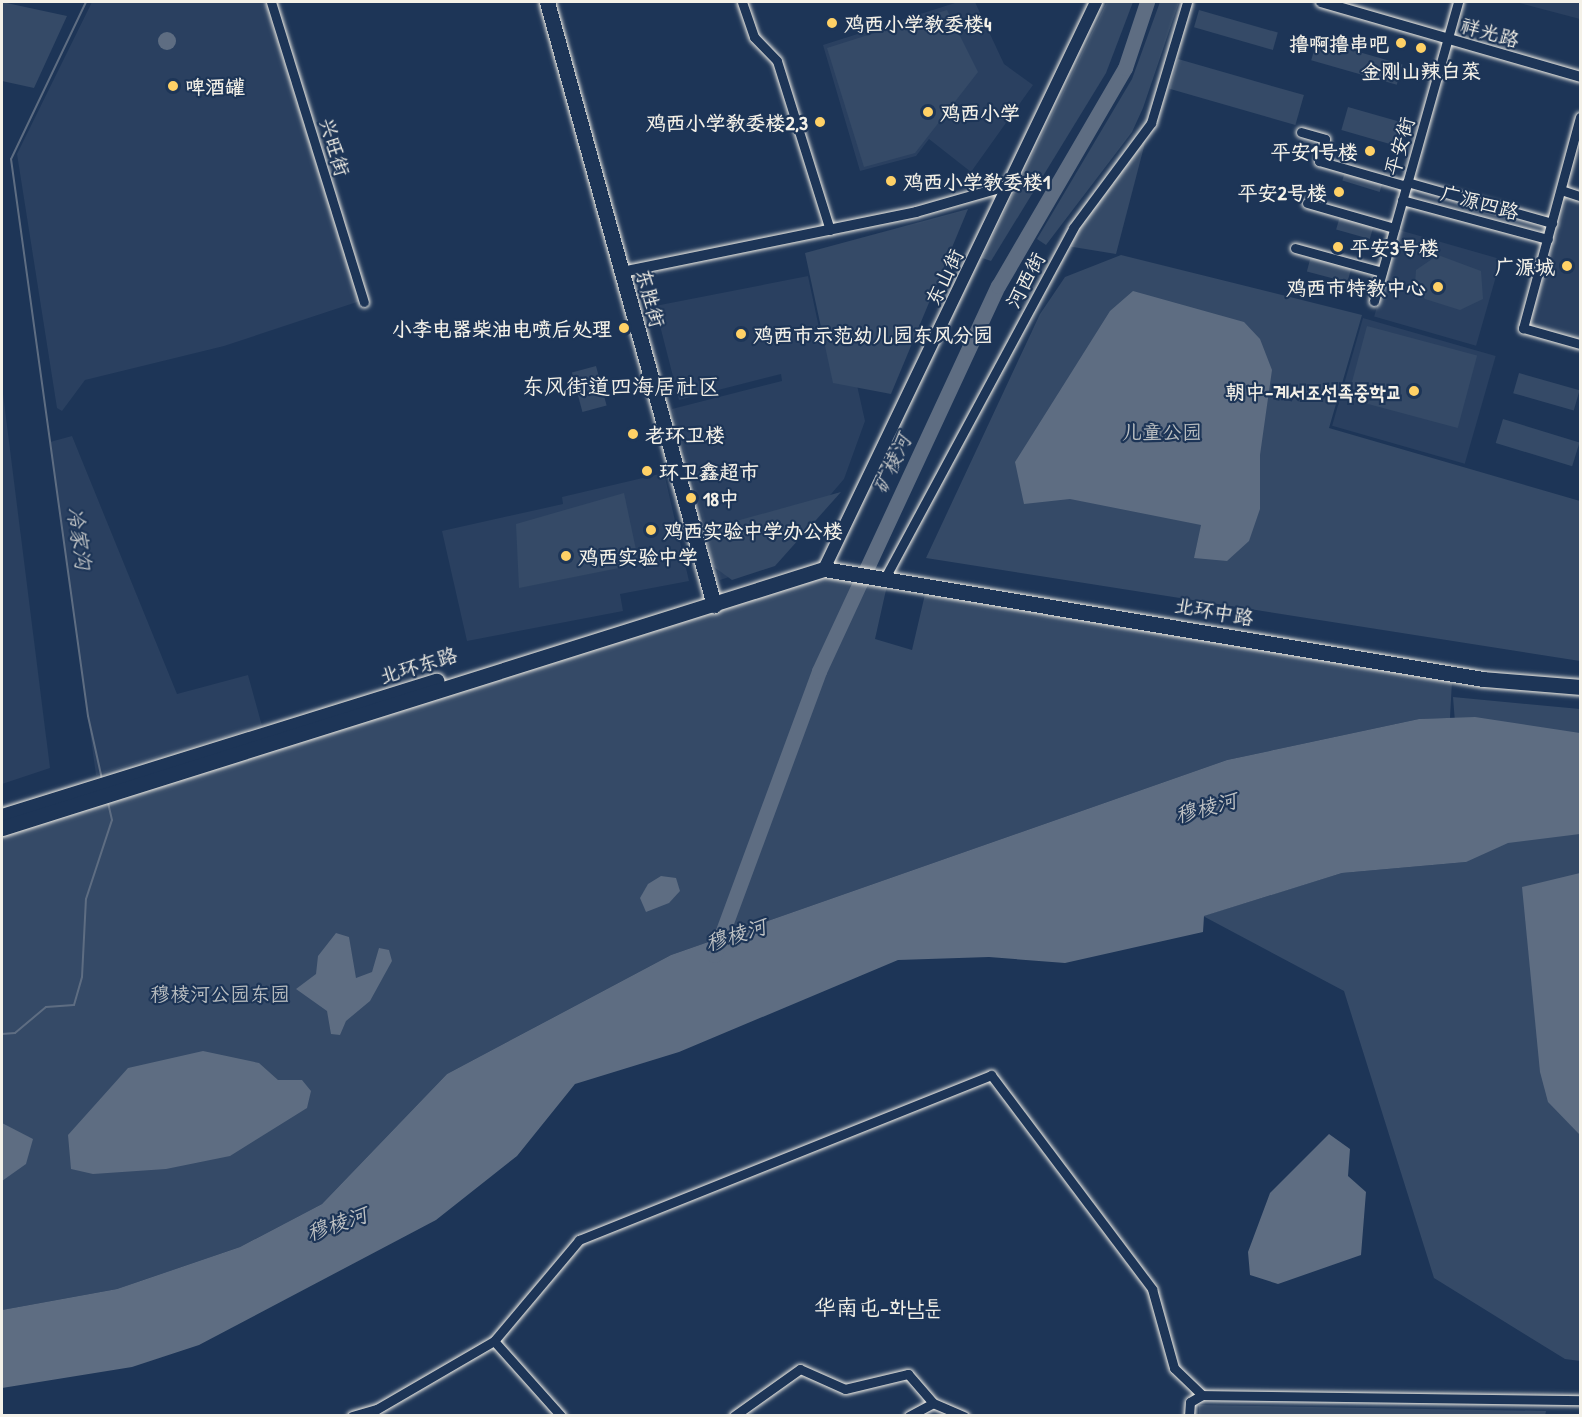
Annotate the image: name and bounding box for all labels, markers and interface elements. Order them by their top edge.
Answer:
place label: 鸡西小学教委楼4 [844,11,991,35]
street label: 祥光路 [1458,12,1522,52]
marker: 鸡西小学教委楼4 [825,16,839,30]
place label: 撸啊撸串吧 [1289,31,1389,55]
marker: 撸啊撸串吧 [1394,36,1408,50]
marker: 金刚山辣白菜 [1414,41,1428,55]
place label: 金刚山辣白菜 [1361,58,1481,82]
place label: 啤酒罐 [185,74,245,98]
marker: 啤酒罐 [166,79,180,93]
place label: 鸡西小学 [940,100,1020,124]
marker: 鸡西小学 [921,105,935,119]
place label: 鸡西小学教委楼2,3 [646,110,808,134]
street label: 平安街 [1379,114,1419,178]
street label: 兴旺街 [315,115,355,179]
marker: 鸡西小学教委楼2,3 [813,115,827,129]
place label: 平安1号楼 [1271,139,1358,163]
marker: 平安1号楼 [1363,144,1377,158]
place label: 鸡西小学教委楼1 [903,169,1050,193]
marker: 鸡西小学教委楼1 [884,174,898,188]
place label: 平安2号楼 [1238,180,1327,204]
street label: 广源四路 [1438,180,1522,224]
marker: 平安2号楼 [1332,185,1346,199]
place label: 平安3号楼 [1350,235,1439,259]
marker: 平安3号楼 [1331,240,1345,254]
street label: 东山街 [920,245,968,309]
street label: 河西街 [1000,248,1050,312]
place label: 广源城 [1495,254,1555,278]
marker: 广源城 [1560,259,1574,273]
street label: 东胜街 [632,266,670,330]
place label: 鸡西市特教中心 [1286,275,1426,299]
marker: 鸡西市特教中心 [1431,280,1445,294]
place label: 小李电器柴油电喷后处理 [392,316,612,340]
marker: 小李电器柴油电喷后处理 [617,321,631,335]
place label: 鸡西市示范幼儿园东风分园 [753,322,993,346]
marker: 鸡西市示范幼儿园东风分园 [734,327,748,341]
district label: 东风街道四海居社区 [522,374,720,400]
place label: 朝中-계서조선족중학교 [1225,379,1402,403]
marker: 朝中-계서조선족중학교 [1407,384,1421,398]
park label: 儿童公园 [1122,419,1202,443]
place label: 老环卫楼 [645,422,725,446]
marker: 老环卫楼 [626,427,640,441]
water label: 矿棱河 [867,430,917,498]
place label: 环卫鑫超市 [659,459,759,483]
marker: 环卫鑫超市 [640,464,654,478]
place label: 18中 [703,486,739,510]
marker: 18中 [684,491,698,505]
water label: 冷家沟 [62,505,96,571]
place label: 鸡西实验中学办公楼 [663,518,843,542]
marker: 鸡西实验中学办公楼 [644,523,658,537]
place label: 鸡西实验中学 [578,544,698,568]
marker: 鸡西实验中学 [559,549,573,563]
street label: 北环中路 [1173,592,1255,630]
street label: 北环东路 [376,642,460,688]
water label: 穆棱河 [1172,788,1240,828]
water label: 穆棱河 [702,914,770,956]
park label: 穆棱河公园东园 [150,981,290,1005]
water label: 穆棱河 [303,1202,371,1246]
district label: 华南屯-화남툰 [814,1295,942,1321]

